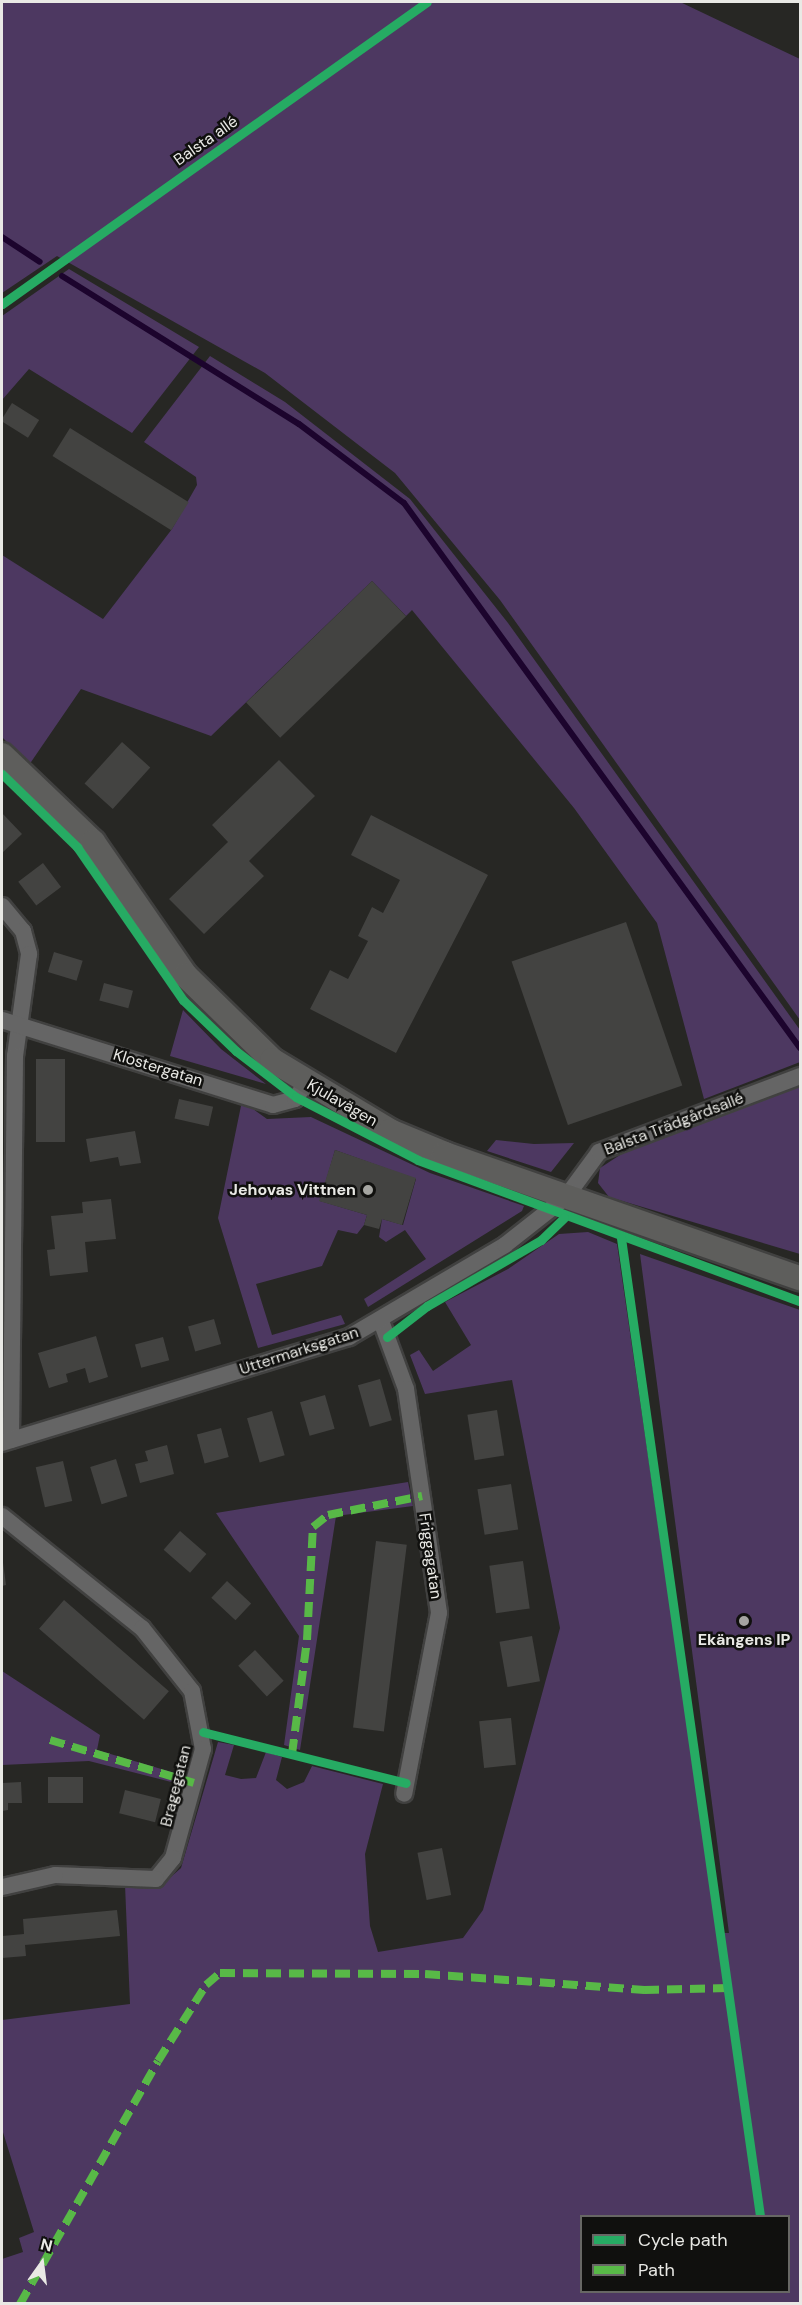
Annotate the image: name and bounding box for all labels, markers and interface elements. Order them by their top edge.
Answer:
street label: Balsta allé [170,112,242,170]
street label: Klostergatan [111,1045,205,1091]
street label: Kjulavägen [303,1075,381,1131]
street label: Balsta Trädgårdsallé [602,1089,746,1159]
place label: Jehovas Vittnen [229,1180,356,1200]
marker: Jehovas Vittnen [361,1183,375,1197]
street label: Uttermarksgatan [237,1323,361,1379]
street label: Friggagatan [414,1512,446,1600]
marker: Ekängens IP [737,1614,751,1628]
place label: Ekängens IP [698,1630,790,1650]
street label: Bragegatan [157,1743,195,1829]
legend [580,2215,790,2293]
text: Cycle path [638,2228,728,2252]
north arrow [12,2233,72,2293]
text: N [38,2233,55,2257]
text: Path [638,2258,675,2282]

